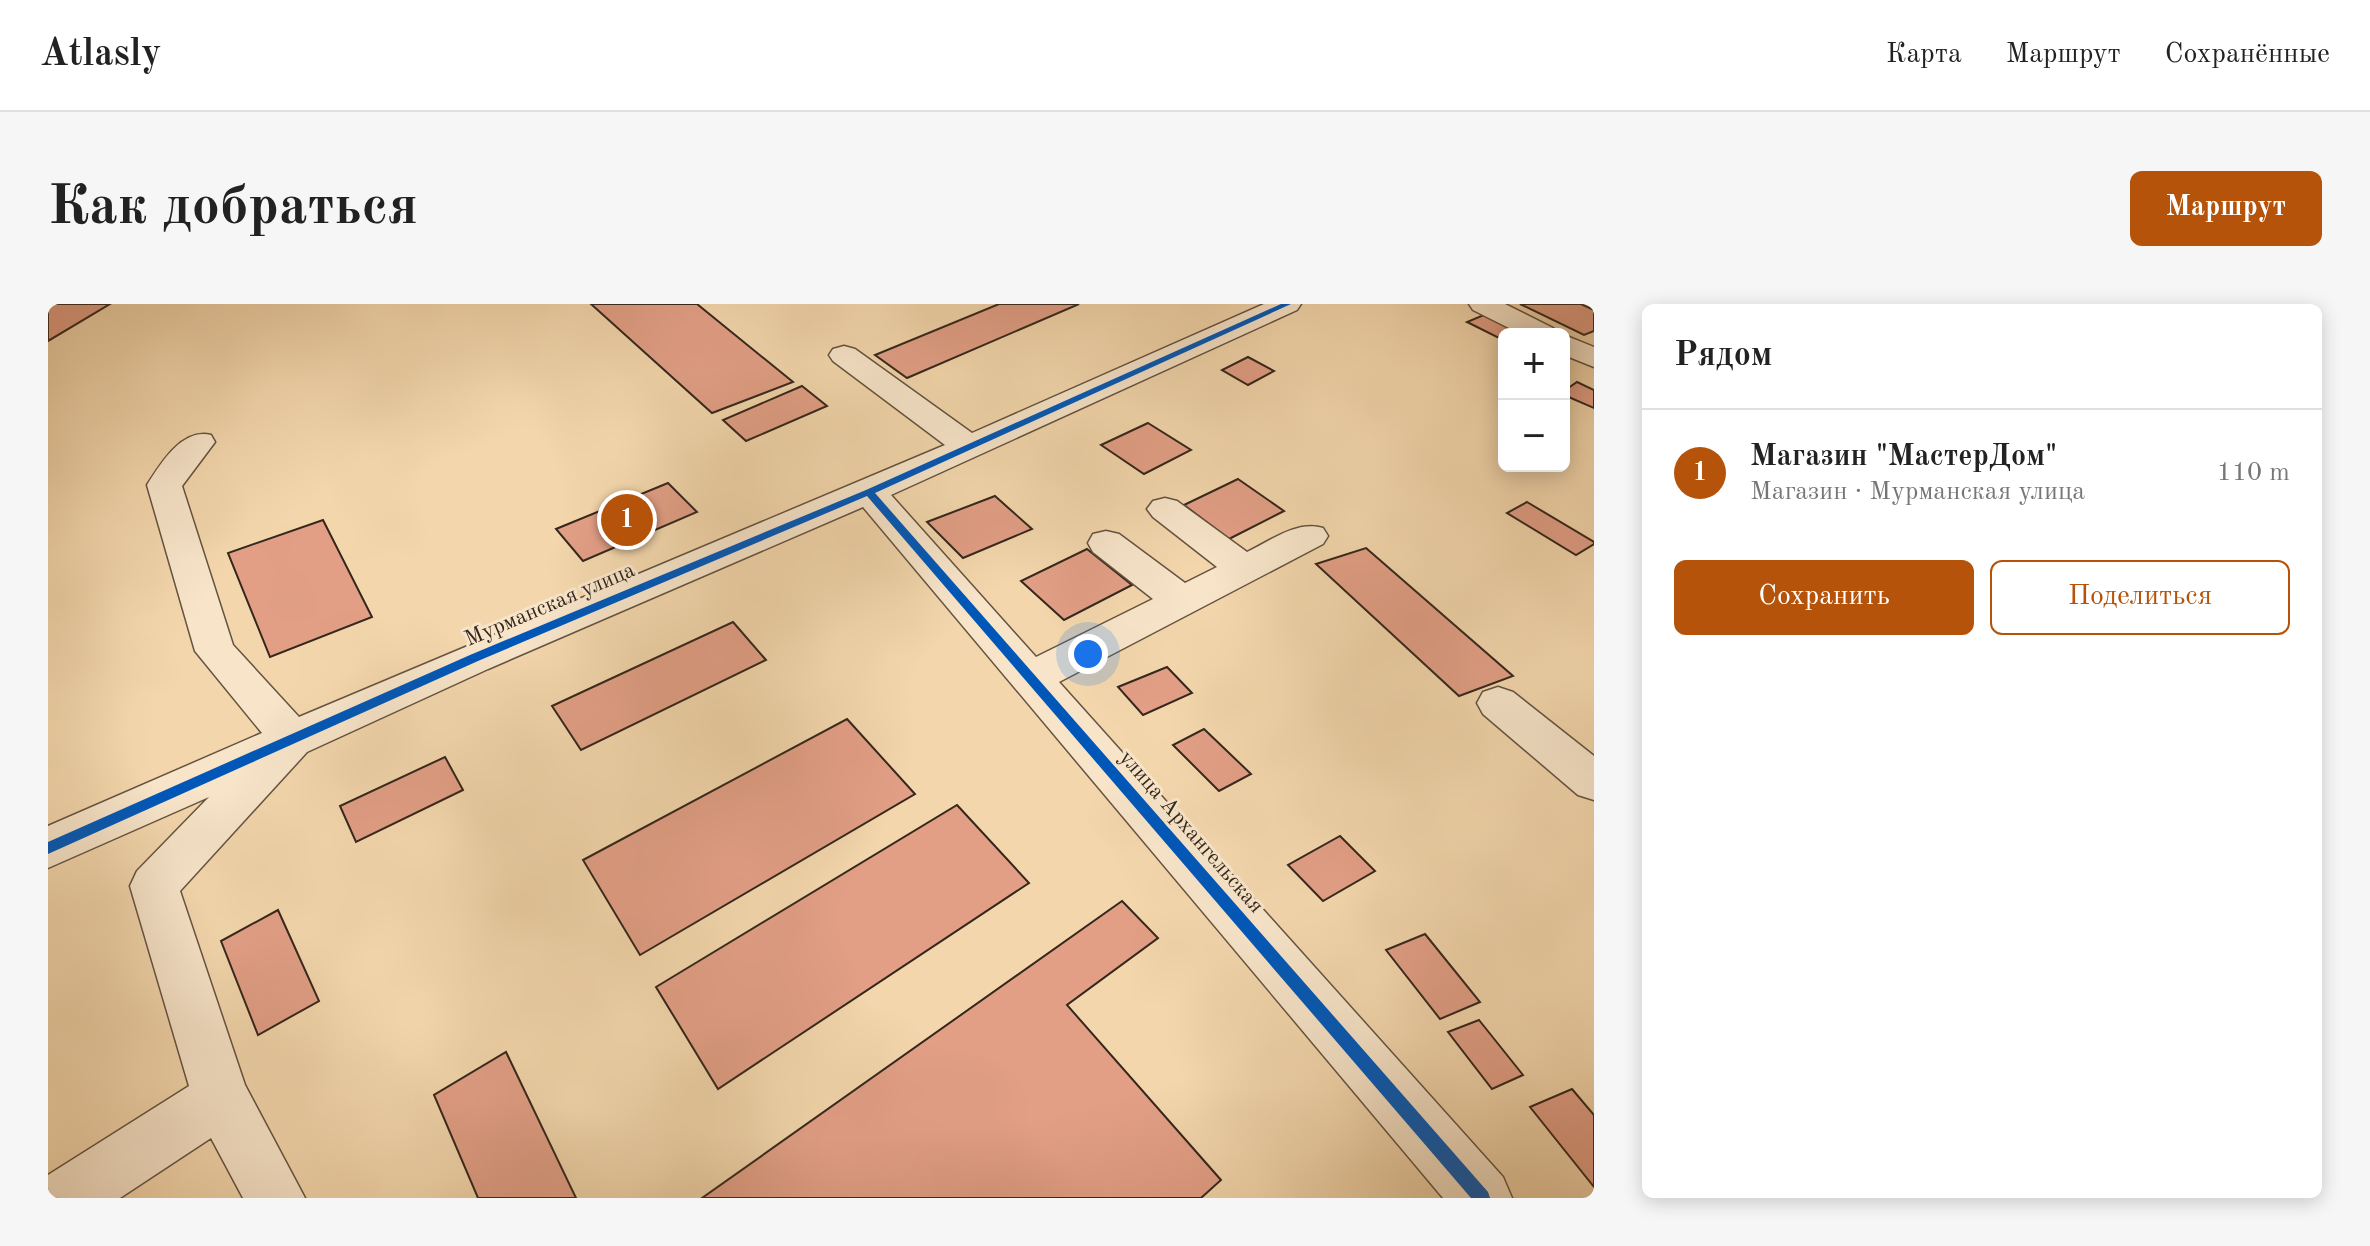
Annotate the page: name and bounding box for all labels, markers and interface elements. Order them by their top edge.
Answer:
text: Atlasly [40,36,161,74]
text: Карта [1886,41,1962,69]
text: Маршрут [2006,41,2121,69]
text: Сохранённые [2165,41,2330,69]
button: Маршрут [2130,171,2322,246]
text: Как добраться [48,180,418,236]
map controls [1498,328,1570,472]
button: + [1498,328,1570,400]
text: Рядом [1674,339,1773,373]
button: − [1498,400,1570,472]
text: Магазин "МастерДом" [1750,442,2057,472]
text: 1 [1692,460,1708,486]
text: 110 m [2217,460,2290,486]
text: Магазин · Мурманская улица [1750,479,2085,505]
pin: 1 [601,490,653,550]
street label: Мурманская улица [462,559,638,651]
button: Сохранить [1674,560,1974,635]
button: Поделиться [1990,560,2290,635]
your location [1068,634,1108,674]
street label: улица Архангельская [1115,747,1267,917]

